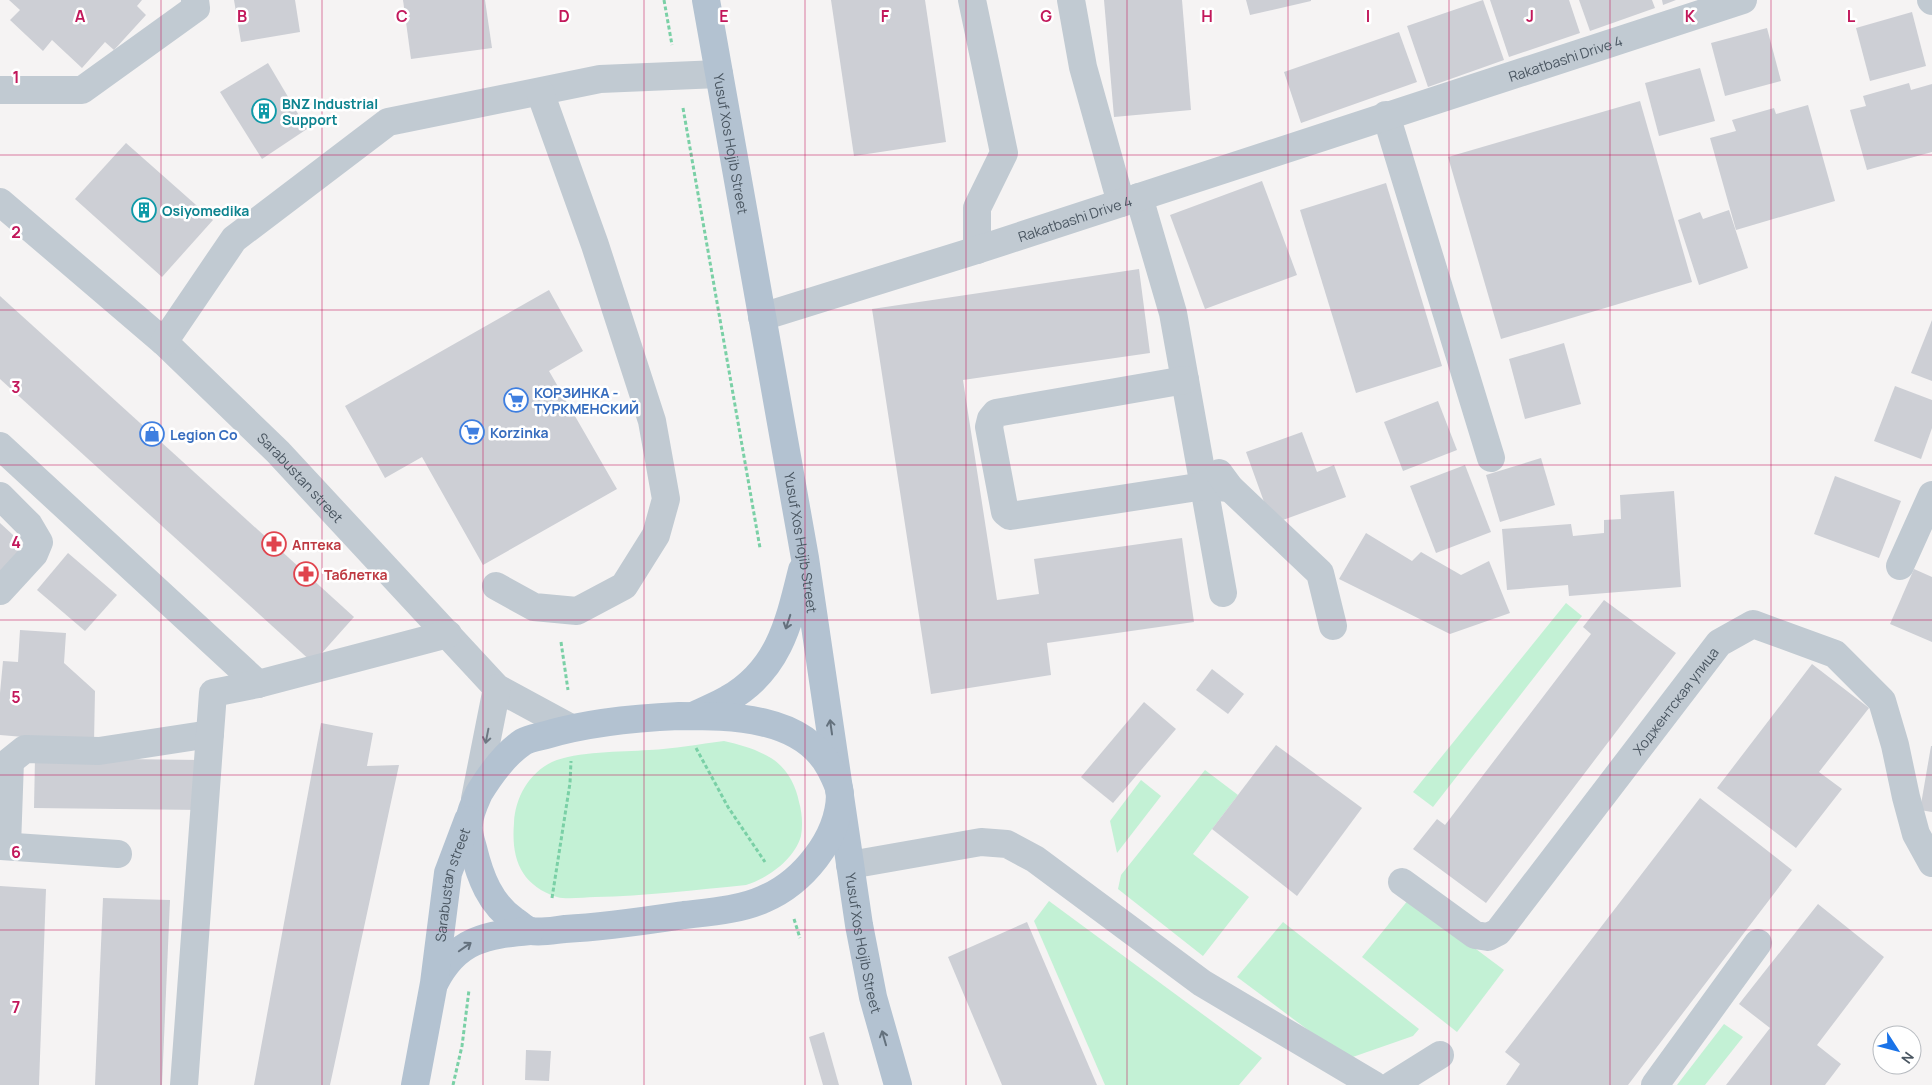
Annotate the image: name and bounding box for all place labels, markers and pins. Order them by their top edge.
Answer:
place label: BNZ Industrial Support [282,94,378,129]
building icon: BNZ Industrial Support [251,98,277,124]
building icon: Osiyomedika [131,197,157,223]
place label: Osiyomedika [162,201,249,220]
place label: КОРЗИНКА - ТУРКМЕНСКИЙ [534,383,639,418]
supermarket icon: КОРЗИНКА - ТУРКМЕНСКИЙ [503,387,529,413]
supermarket icon: Korzinka [459,419,485,445]
shop icon: Legion Co [139,421,165,447]
place label: Korzinka [490,423,549,442]
place label: Legion Co [170,425,238,444]
pharmacy icon: Аптека [261,531,287,557]
place label: Аптека [292,535,341,554]
pharmacy icon: Таблетка [293,561,319,587]
place label: Таблетка [324,565,388,584]

